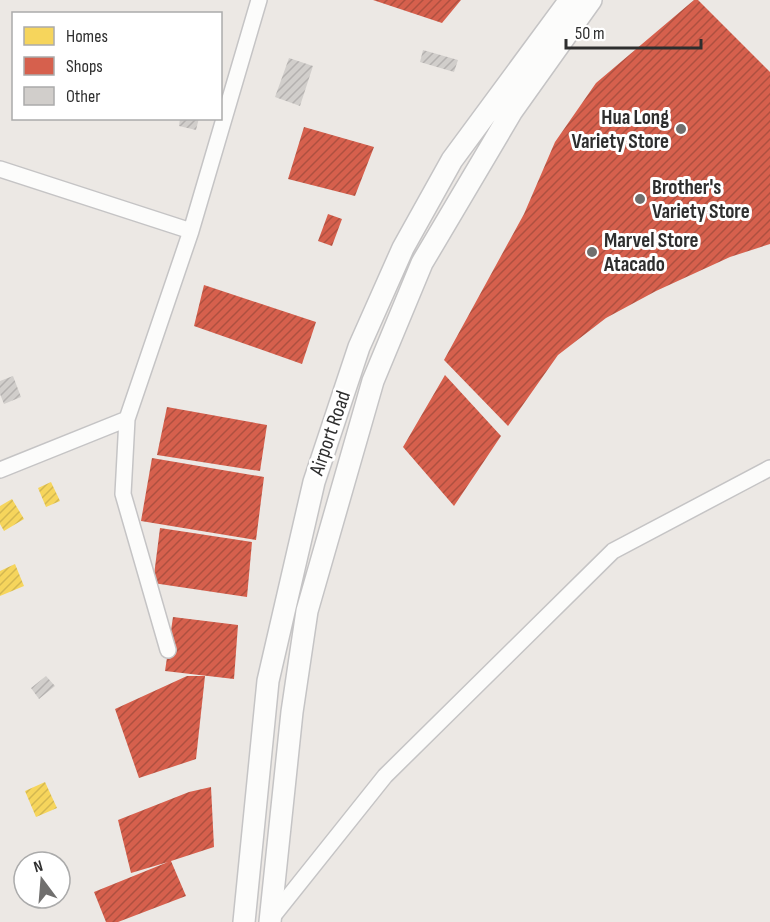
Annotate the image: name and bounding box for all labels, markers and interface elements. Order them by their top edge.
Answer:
legend [12,12,222,120]
scale bar [566,12,701,50]
text: 50 m [575,23,605,44]
text: Homes [66,26,108,47]
text: Shops [66,56,103,77]
text: Other [66,86,100,107]
place label: Hua Long Variety Store [571,105,669,154]
marker: Hua Long Variety Store [674,122,688,136]
place label: Brother's Variety Store [652,175,750,224]
marker: Brother's Variety Store [633,192,647,206]
place label: Marvel Store Atacado [603,228,698,277]
marker: Marvel Store Atacado [585,245,599,259]
street label: Airport Road [304,388,356,479]
north arrow [12,850,72,910]
text: N [32,857,45,877]

